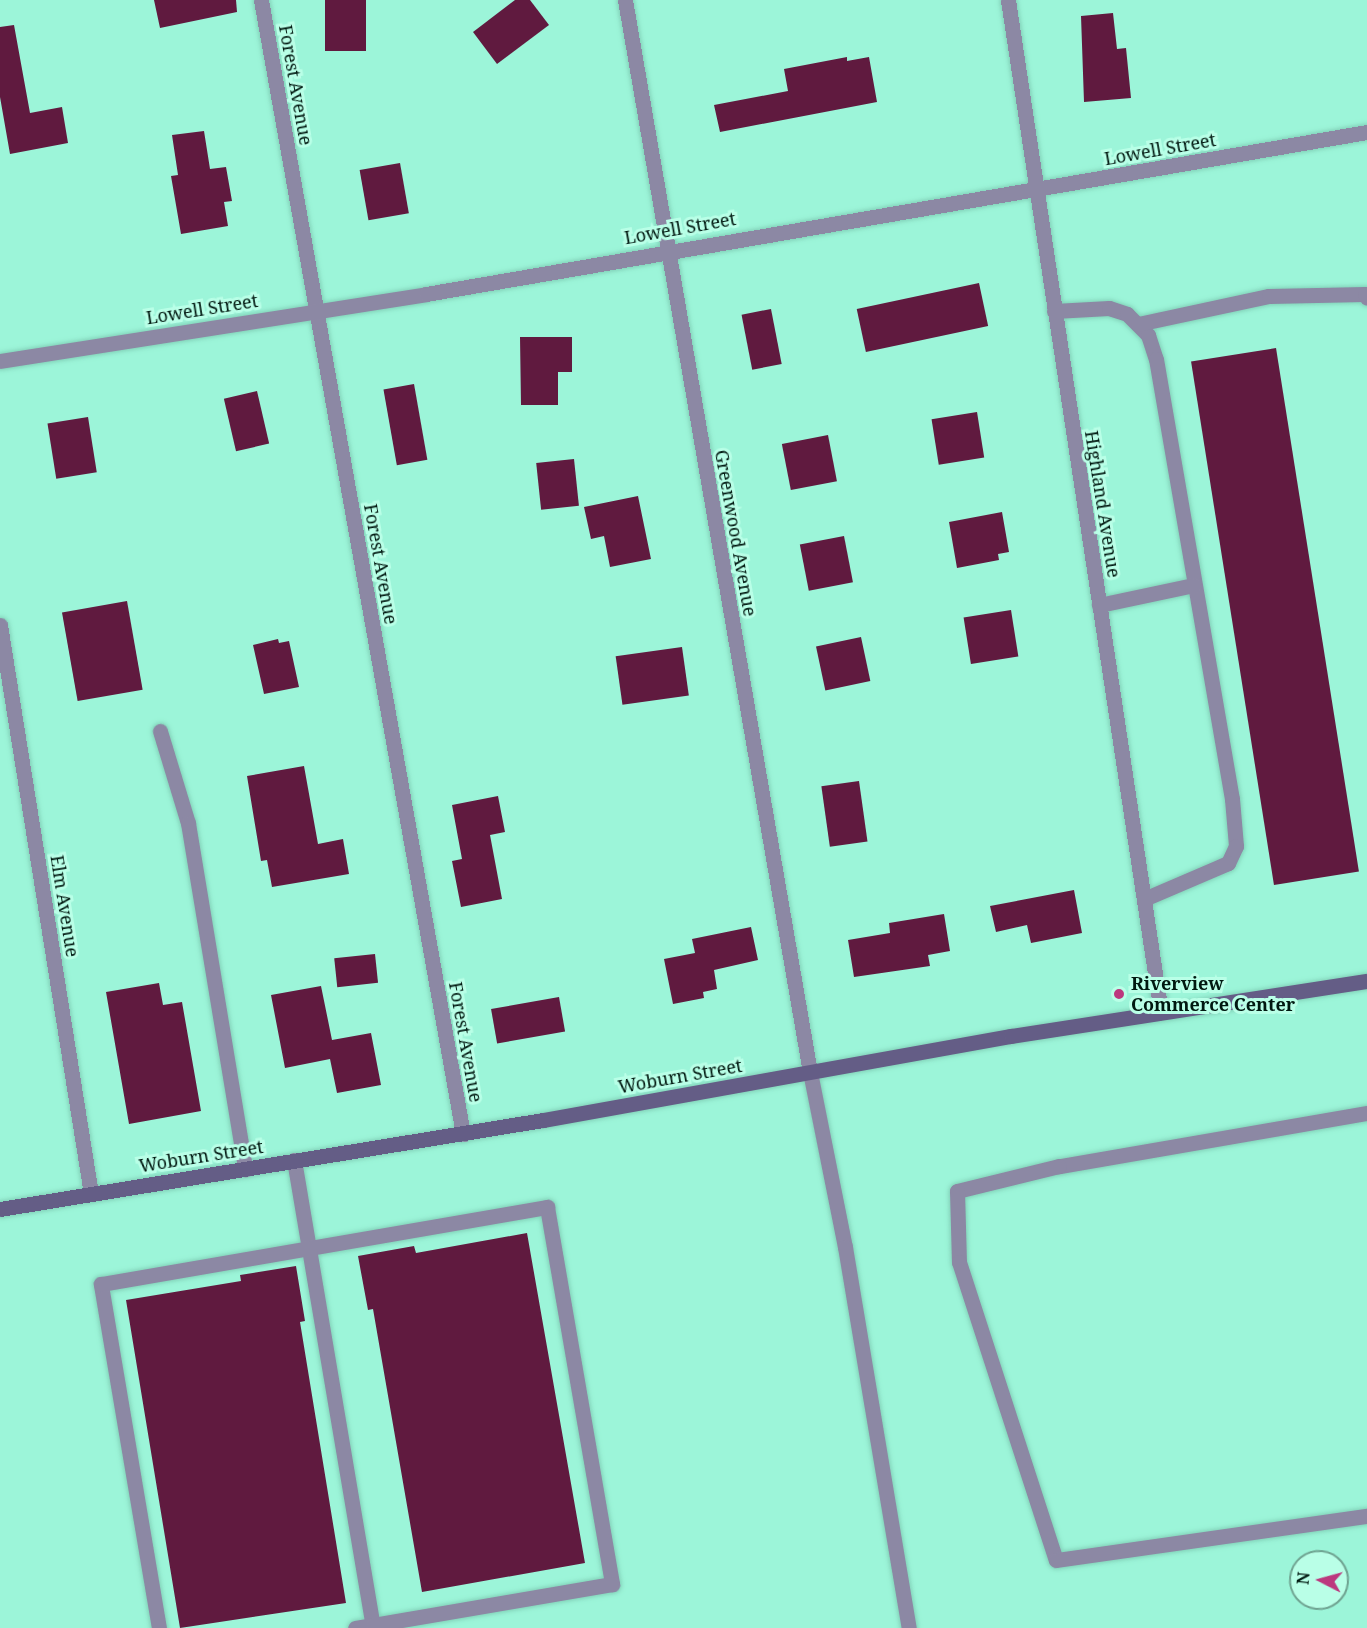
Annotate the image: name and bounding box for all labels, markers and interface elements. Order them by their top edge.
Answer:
street label: Forest Avenue [275,23,317,147]
street label: Lowell Street [1103,129,1217,169]
street label: Lowell Street [623,208,737,248]
street label: Lowell Street [145,290,259,328]
street label: Highland Avenue [1081,429,1125,579]
street label: Greenwood Avenue [711,448,761,618]
street label: Forest Avenue [360,502,402,626]
street label: Elm Avenue [46,854,84,958]
place label: Riverview Commerce Center [1131,973,1295,1016]
street label: Forest Avenue [445,980,487,1104]
marker: Riverview Commerce Center [1112,987,1126,1001]
street label: Woburn Street [616,1054,744,1098]
street label: Woburn Street [137,1136,265,1176]
north arrow [1289,1550,1349,1610]
text: N [1291,1571,1315,1586]

